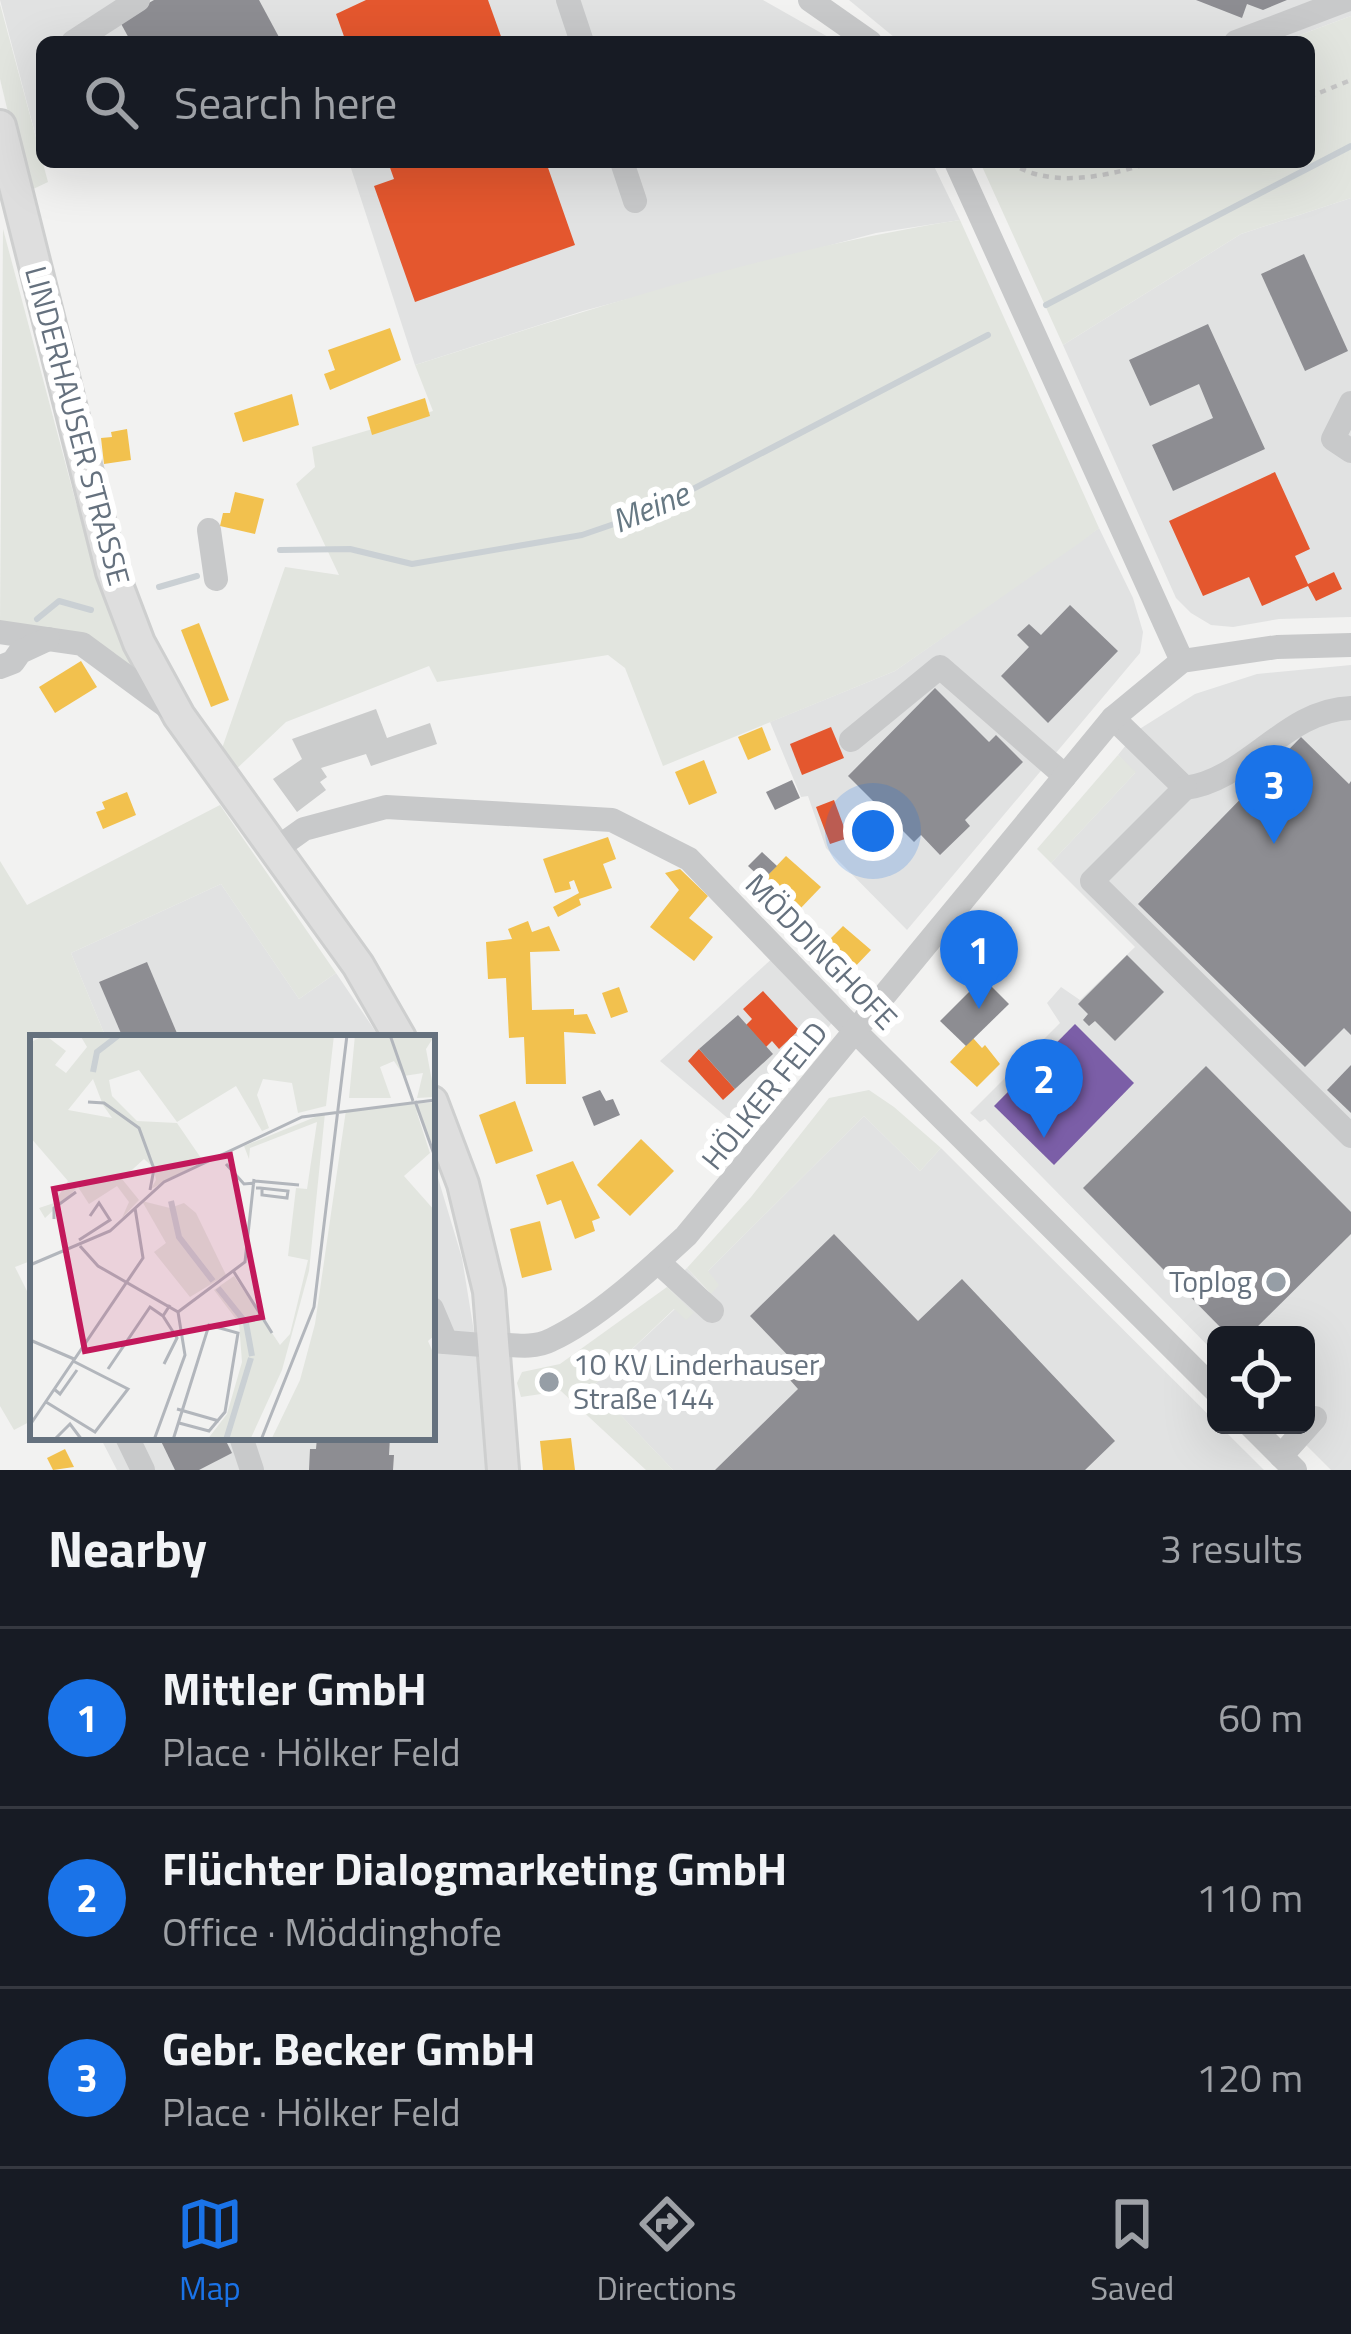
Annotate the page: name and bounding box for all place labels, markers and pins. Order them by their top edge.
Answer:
pin: 3 [1235,745,1313,844]
pin: 1 [940,910,1018,1009]
pin: 2 [1005,1039,1083,1138]
place label: Toplog [1169,1258,1252,1304]
marker: Toplog [1263,1269,1289,1295]
place label: 10 KV Linderhauser Straße 144 [573,1341,819,1421]
marker: 10 KV Linderhauser Straße 144 [536,1369,562,1395]

